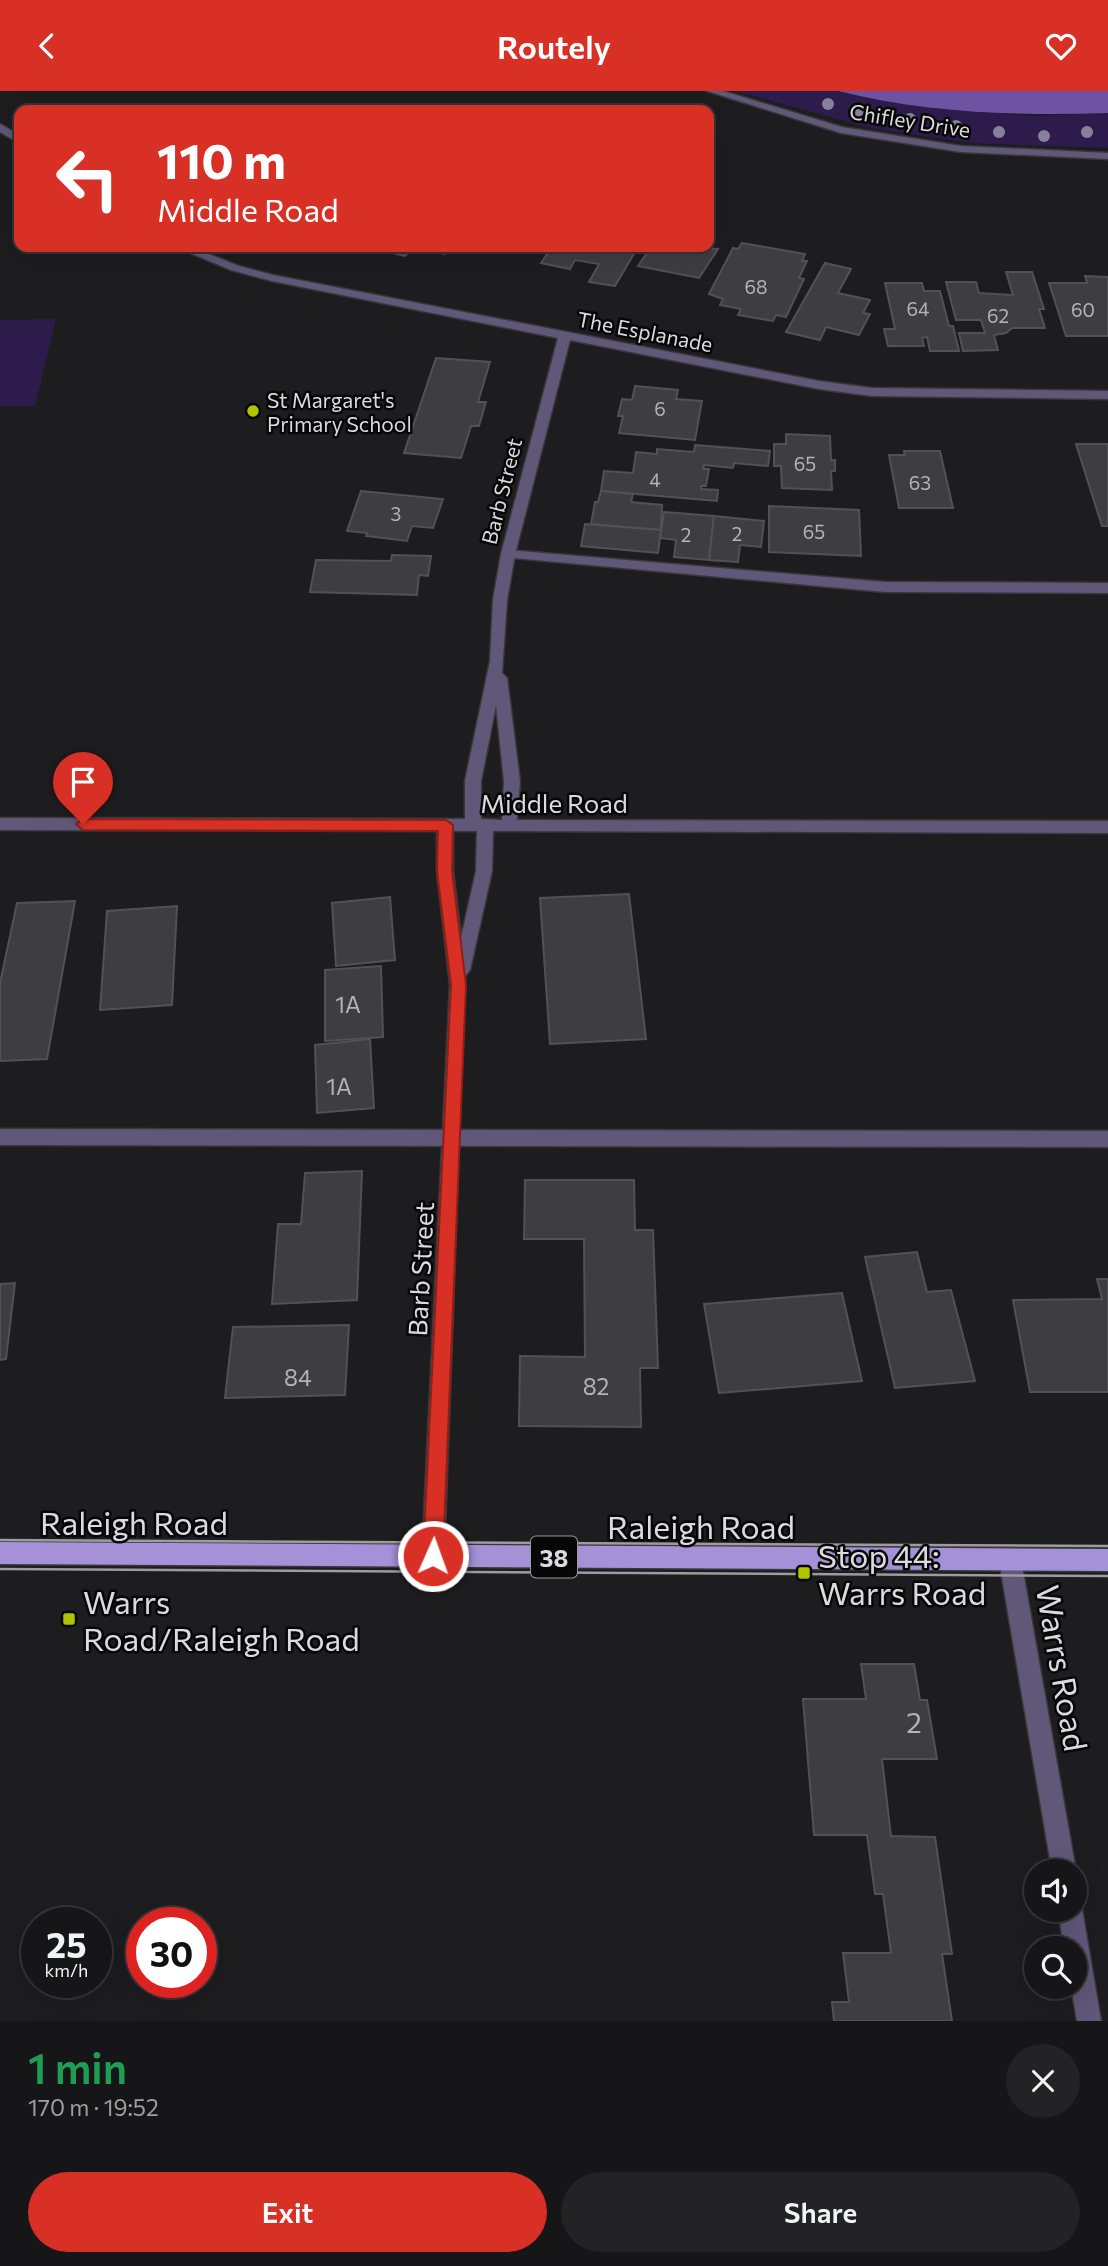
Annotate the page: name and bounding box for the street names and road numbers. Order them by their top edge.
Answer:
street label: Chifley Drive [848,98,972,142]
street label: The Esplanade [575,306,715,356]
street label: Barb Street [476,435,526,547]
street label: Middle Road [480,787,628,818]
street label: Barb Street [401,1201,439,1337]
street label: Raleigh Road [40,1502,228,1542]
street label: Raleigh Road [607,1506,795,1546]
road number: 38 [531,1537,577,1577]
street label: Warrs Road [1029,1582,1097,1754]

